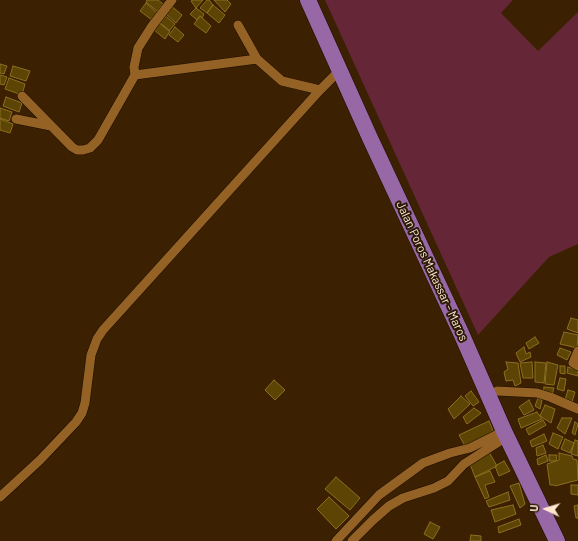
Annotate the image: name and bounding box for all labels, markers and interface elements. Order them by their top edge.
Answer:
street label: Jalan Poros Makassar - Maros [393,199,471,343]
north arrow [526,489,566,529]
text: U [527,504,540,512]

